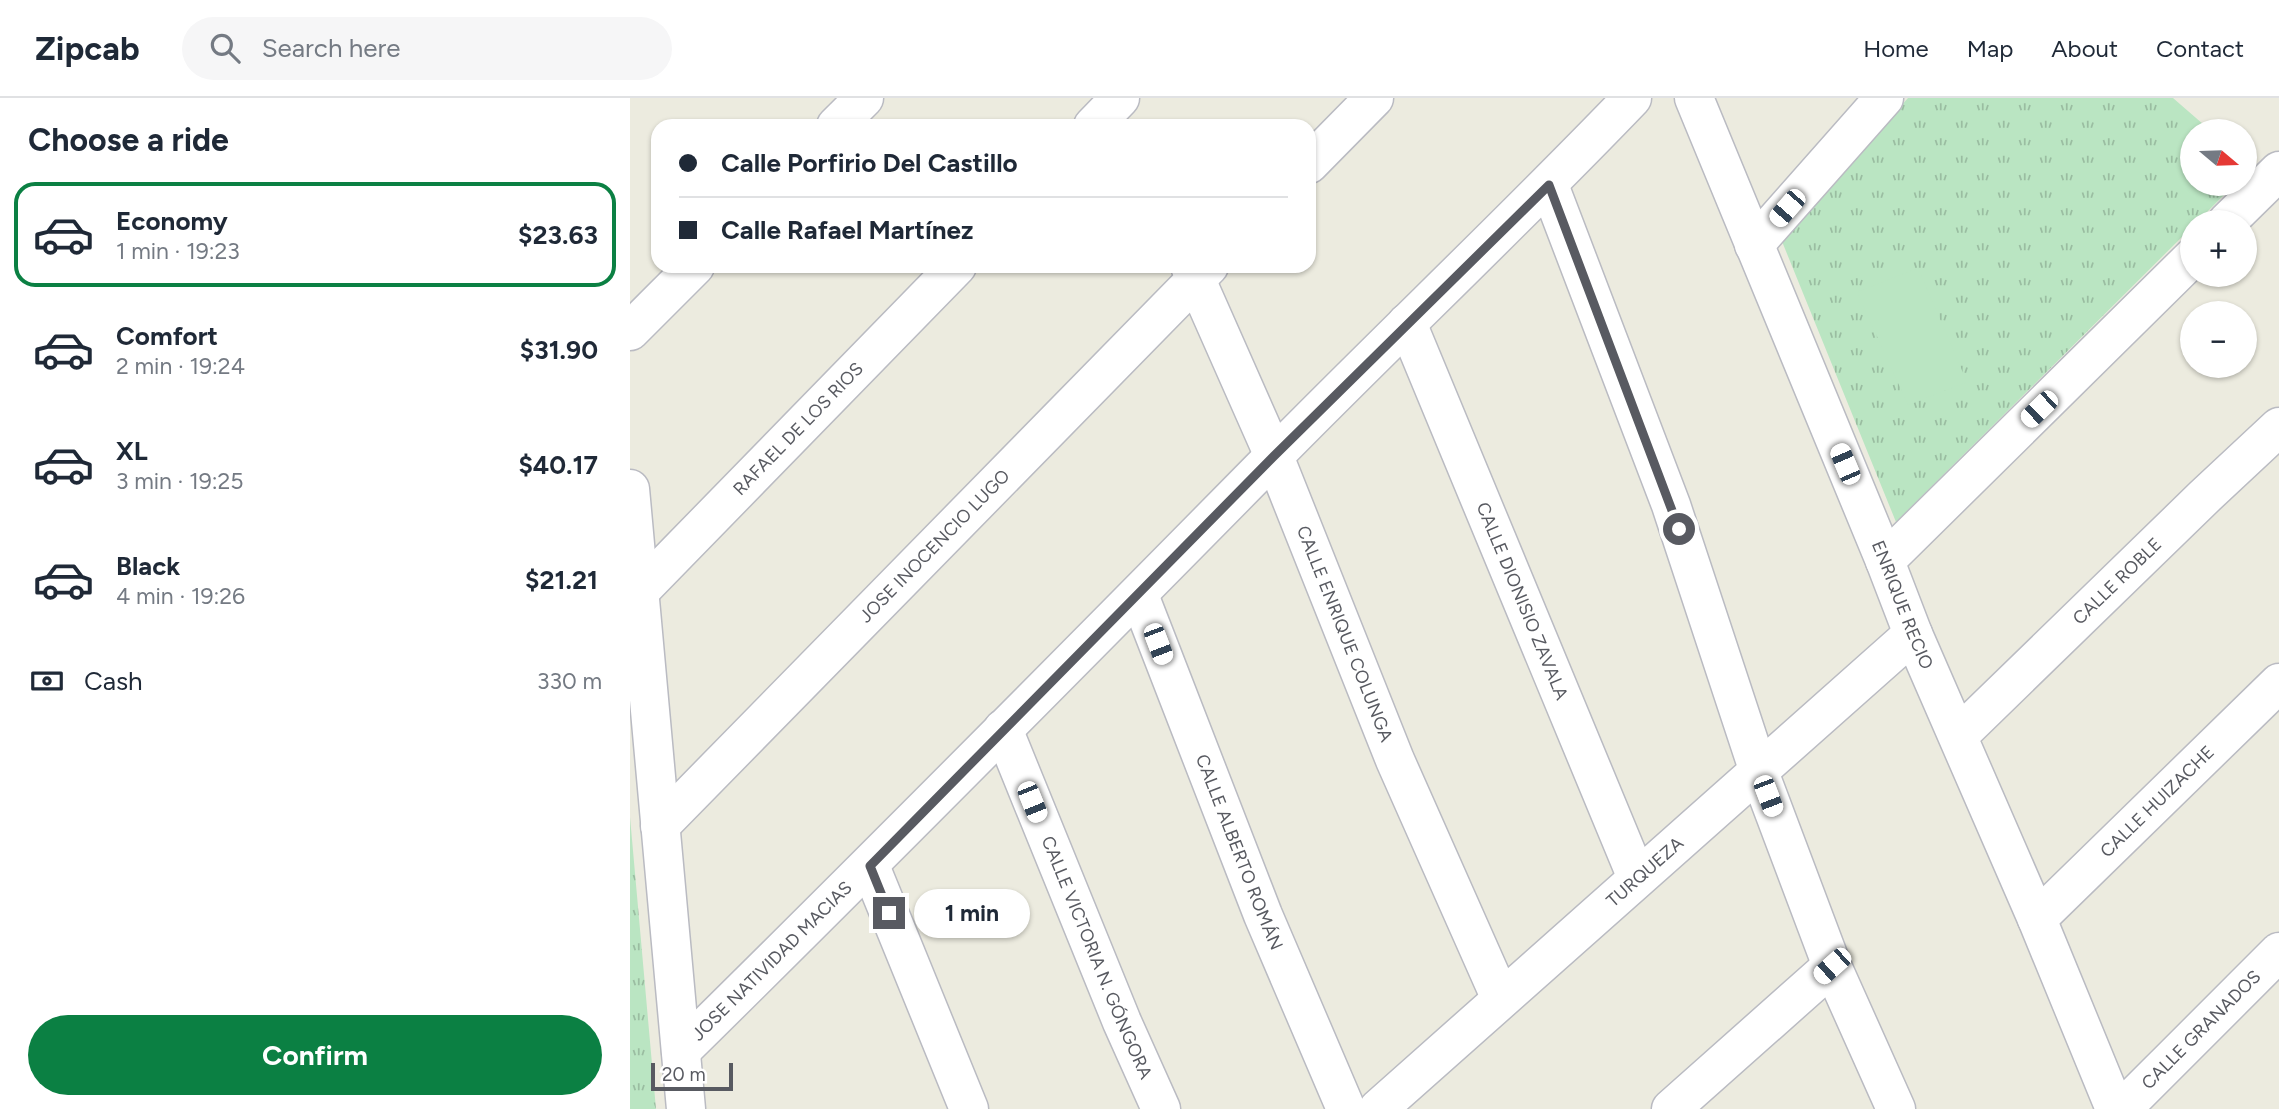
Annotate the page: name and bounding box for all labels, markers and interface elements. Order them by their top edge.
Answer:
search box [182,17,672,80]
text: Zipcab [35,29,140,68]
icon: search [206,29,244,67]
text: Search here [262,32,401,64]
text: Home [1863,34,1929,63]
text: Map [1967,34,2013,63]
text: About [2051,34,2118,63]
text: Contact [2156,34,2244,63]
north arrow [2180,119,2258,196]
map controls [2180,119,2257,378]
text: Choose a ride [28,121,229,159]
text: Calle Porfirio Del Castillo [721,147,1018,179]
car [1766,185,1809,231]
icon: car [32,203,95,266]
text: Economy [116,205,228,237]
button: + [2180,210,2257,287]
text: Calle Rafael Martínez [721,214,973,246]
text: $23.63 [518,219,598,251]
text: 1 min · 19:23 [116,237,240,265]
button: − [2180,301,2257,378]
icon: car [32,318,95,381]
text: Comfort [116,320,218,352]
text: $31.90 [520,334,598,366]
text: 2 min · 19:24 [116,352,245,380]
street label: RAFAEL DE LOS RIOS [728,358,868,500]
car [2017,387,2062,431]
icon: car [32,433,95,496]
text: XL [116,435,148,467]
car [1828,441,1863,487]
text: $40.17 [518,449,598,481]
street label: JOSE INOCENCIO LUGO [855,465,1014,627]
text: 3 min · 19:25 [116,467,244,495]
street label: CALLE DIONISIO ZAVALA [1472,499,1573,703]
route start [1663,513,1695,545]
street label: CALLE ENRIQUE COLUNGA [1292,523,1398,745]
street label: CALLE ROBLE [2068,533,2166,629]
street label: ENRIQUE RECIO [1867,537,1938,673]
icon: car [32,548,95,611]
text: Black [116,550,180,582]
text: $21.21 [525,564,598,596]
text: 4 min · 19:26 [116,582,245,610]
car [1141,621,1176,667]
icon: cash [28,662,66,700]
text: Cash [84,665,143,697]
text: 330 m [537,667,602,695]
street label: CALLE HUIZACHE [2096,741,2219,862]
street label: CALLE ALBERTO ROMÁN [1191,751,1288,953]
car [1751,773,1786,819]
car [1015,779,1050,825]
street label: TURQUEZA [1602,832,1688,912]
street label: CALLE VICTORIA N. GÓNGORA [1037,833,1157,1082]
street label: JOSE NATIVIDAD MACIAS [687,877,857,1045]
callout: 1 min [914,888,1029,938]
route end [873,897,905,929]
text: 1 min [945,899,999,927]
car [1810,944,1855,988]
street label: CALLE GRANADOS [2137,966,2265,1094]
button: Confirm [28,1015,602,1095]
scale bar [651,1060,733,1092]
text: 20 m [662,1063,706,1086]

